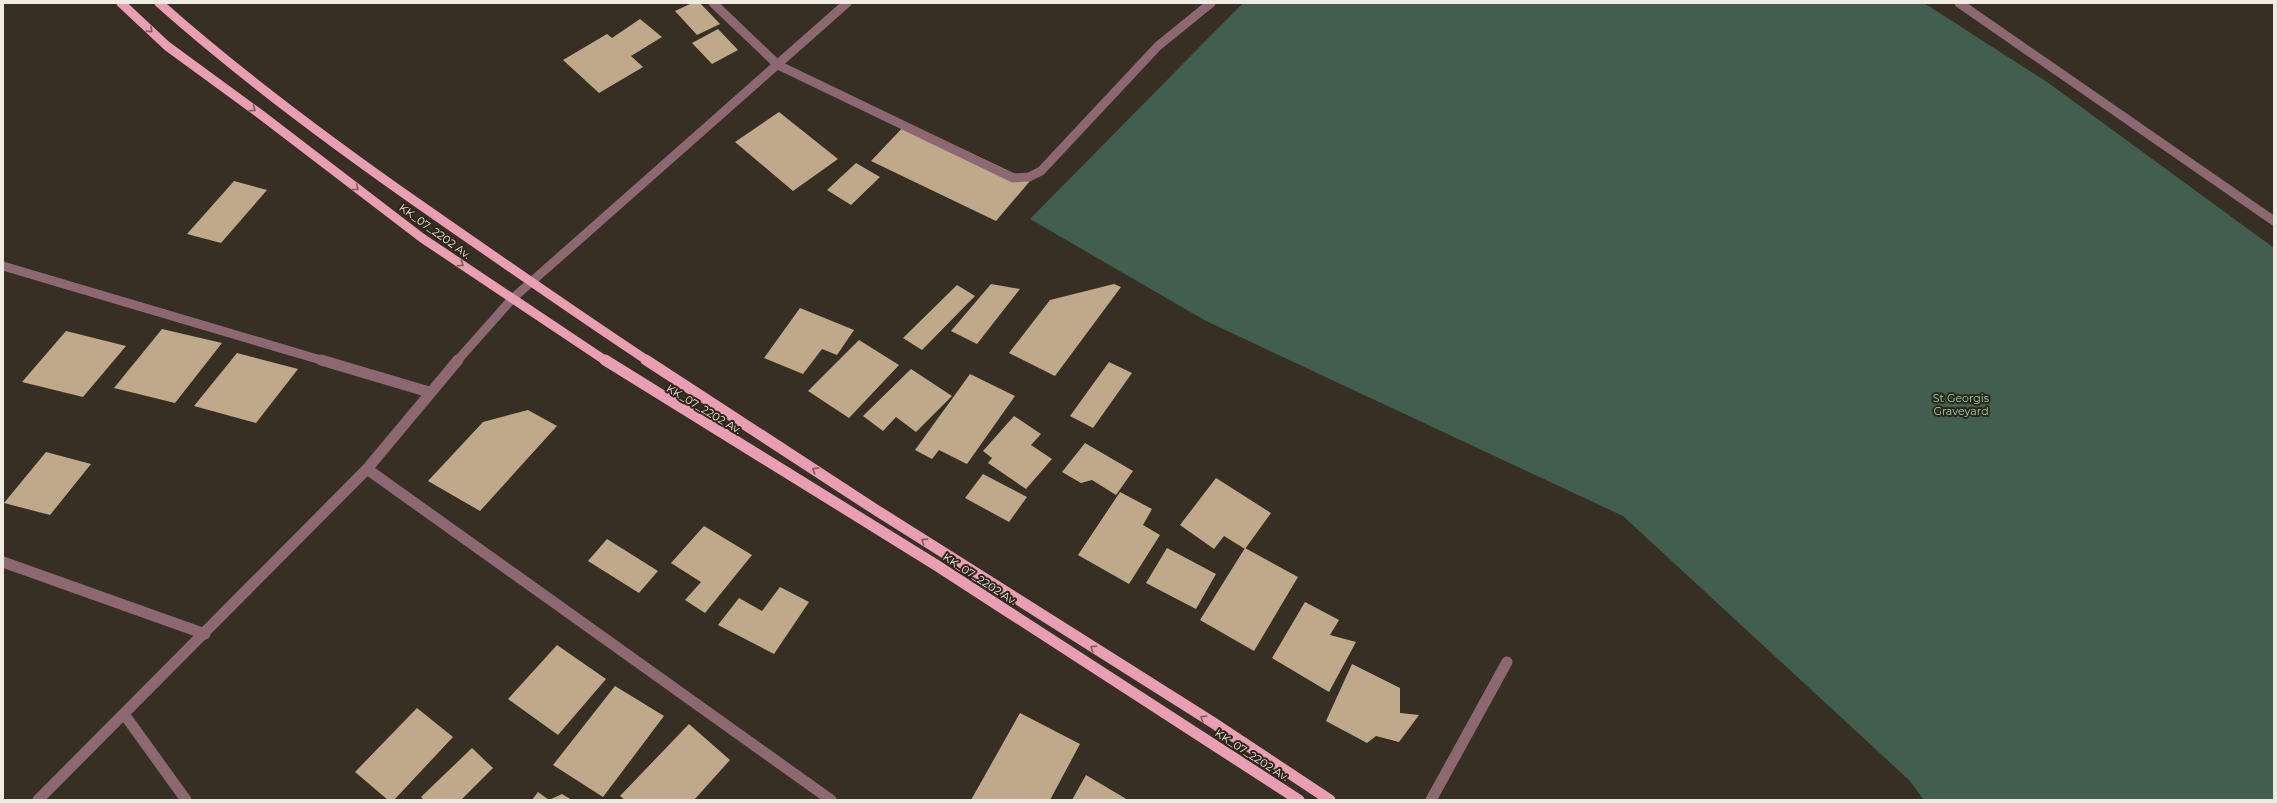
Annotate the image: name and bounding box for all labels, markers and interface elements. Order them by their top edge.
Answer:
one-way arrow [145,25,153,33]
one-way arrow [249,104,256,111]
one-way arrow [352,183,359,190]
street label: KK_07_2202 Av. [396,200,474,262]
one-way arrow [457,260,464,267]
street label: KK_07_2202 Av. [664,381,744,437]
park label: St Georgis Graveyard [1933,391,1990,418]
one-way arrow [812,467,819,475]
one-way arrow [922,538,929,545]
street label: KK_07_2202 Av. [940,550,1020,608]
one-way arrow [1090,646,1097,653]
one-way arrow [1200,715,1207,722]
street label: KK_07_2202 Av. [1212,726,1292,784]

